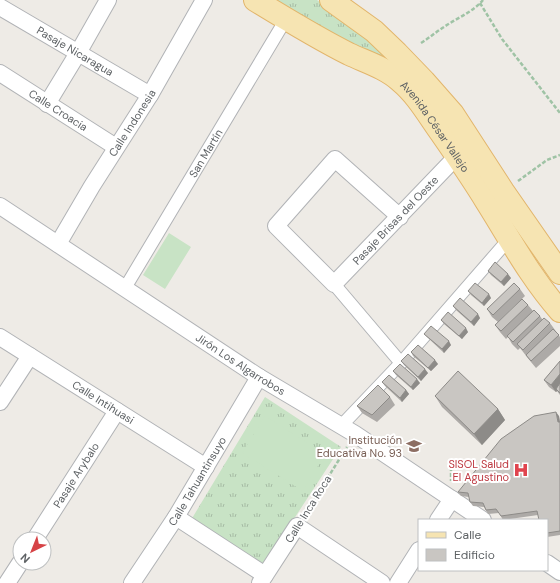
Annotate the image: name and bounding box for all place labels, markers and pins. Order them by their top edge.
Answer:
place label: Institución Educativa No. 93 [317,433,402,460]
school or university icon: Institución Educativa No. 93 [405,437,423,455]
place label: SISOL Salud El Agustino [448,457,509,484]
hospital icon: SISOL Salud El Agustino [512,461,530,479]

